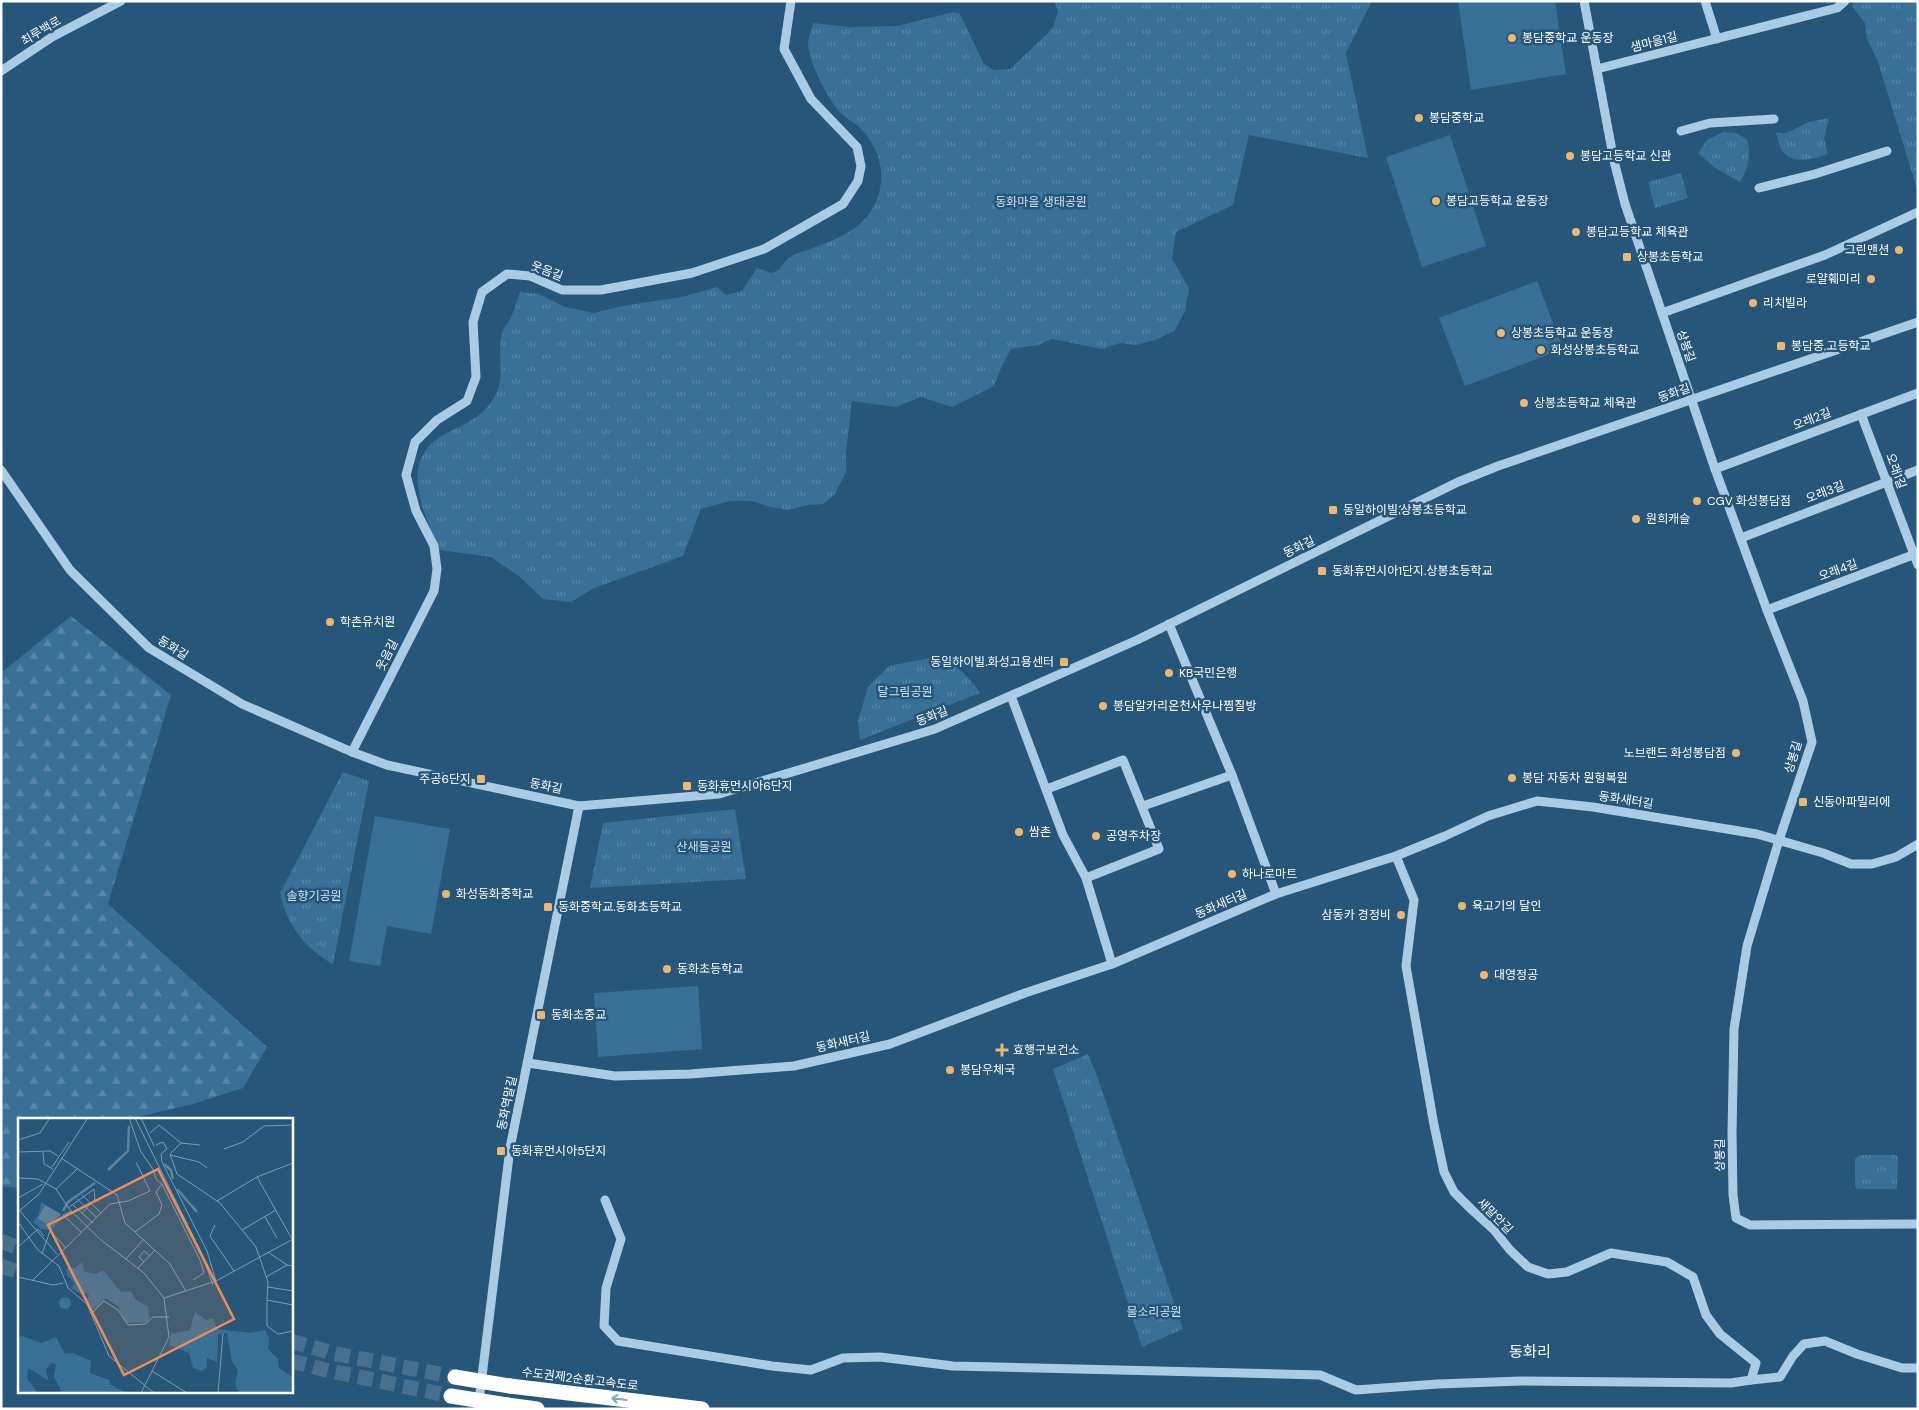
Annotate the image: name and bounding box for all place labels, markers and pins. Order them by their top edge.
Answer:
place label: 봉담중학교 운동장 [1522,30,1614,46]
marker: 봉담중학교 운동장 [1506,32,1518,44]
place label: 봉담중학교 [1429,110,1484,126]
marker: 봉담중학교 [1413,112,1425,124]
place label: 봉담고등학교 신관 [1580,148,1672,164]
marker: 봉담고등학교 신관 [1564,150,1576,162]
place label: 봉담고등학교 운동장 [1446,193,1549,209]
marker: 봉담고등학교 운동장 [1430,195,1442,207]
place label: 봉담고등학교 체육관 [1586,224,1689,240]
marker: 봉담고등학교 체육관 [1570,226,1582,238]
place label: 그린맨션 [1845,242,1889,258]
marker: 그린맨션 [1893,244,1905,256]
place label: 상봉초등학교 [1637,249,1703,265]
marker: 상봉초등학교 [1621,251,1633,263]
place label: 로얄훼미리 [1806,271,1861,287]
marker: 로얄훼미리 [1865,273,1877,285]
place label: 리치빌라 [1763,295,1807,311]
marker: 리치빌라 [1747,297,1759,309]
place label: 상봉초등학교 운동장 [1511,325,1614,341]
marker: 상봉초등학교 운동장 [1495,327,1507,339]
place label: 봉담중.고등학교 [1791,338,1871,354]
marker: 봉담중.고등학교 [1775,340,1787,352]
place label: 화성상봉초등학교 [1551,342,1639,358]
marker: 화성상봉초등학교 [1535,344,1547,356]
place label: 상봉초등학교 체육관 [1534,395,1637,411]
marker: 상봉초등학교 체육관 [1518,397,1530,409]
place label: CGV 화성봉담점 [1707,493,1791,509]
marker: CGV 화성봉담점 [1691,495,1703,507]
place label: 동일하이빌.상봉초등학교 [1343,502,1467,518]
marker: 동일하이빌.상봉초등학교 [1327,504,1339,516]
place label: 원희캐슬 [1646,511,1690,527]
marker: 원희캐슬 [1630,513,1642,525]
place label: 동화휴먼시아1단지.상봉초등학교 [1332,563,1493,579]
marker: 동화휴먼시아1단지.상봉초등학교 [1316,565,1328,577]
place label: 학촌유치원 [340,614,395,630]
marker: 학촌유치원 [324,616,336,628]
place label: 동일하이빌.화성고용센터 [930,654,1054,670]
marker: 동일하이빌.화성고용센터 [1058,656,1070,668]
place label: KB국민은행 [1179,665,1237,681]
marker: KB국민은행 [1163,667,1175,679]
place label: 봉담알카리온천사우나찜질방 [1113,698,1257,714]
marker: 봉담알카리온천사우나찜질방 [1097,700,1109,712]
place label: 노브랜드 화성봉담점 [1623,745,1726,761]
marker: 노브랜드 화성봉담점 [1730,747,1742,759]
place label: 봉담 자동차 원형복원 [1522,770,1628,786]
place label: 주공6단지 [419,771,471,787]
marker: 봉담 자동차 원형복원 [1506,772,1518,784]
marker: 주공6단지 [475,773,487,785]
place label: 동화휴먼시아6단지 [697,778,793,794]
marker: 동화휴먼시아6단지 [681,780,693,792]
place label: 신동아파밀리에 [1813,794,1890,810]
marker: 신동아파밀리에 [1797,796,1809,808]
place label: 쌈촌 [1029,824,1051,840]
marker: 쌈촌 [1013,826,1025,838]
place label: 공영주차장 [1106,828,1161,844]
marker: 공영주차장 [1090,830,1102,842]
place label: 하나로마트 [1242,866,1297,882]
marker: 하나로마트 [1226,868,1238,880]
place label: 화성동화중학교 [456,886,533,902]
marker: 화성동화중학교 [440,888,452,900]
place label: 육고기의 달인 [1472,898,1541,914]
place label: 동화중학교.동화초등학교 [558,899,682,915]
marker: 육고기의 달인 [1456,900,1468,912]
marker: 동화중학교.동화초등학교 [542,901,554,913]
place label: 삼동카 경정비 [1322,907,1391,923]
marker: 삼동카 경정비 [1395,909,1407,921]
place label: 동화초등학교 [677,961,743,977]
marker: 동화초등학교 [661,963,673,975]
place label: 대영정공 [1494,967,1538,983]
marker: 대영정공 [1478,969,1490,981]
place label: 동화초중교 [551,1007,606,1023]
marker: 동화초중교 [535,1009,547,1021]
place label: 효행구보건소 [1013,1042,1079,1058]
marker: 효행구보건소 [995,1043,1009,1057]
place label: 봉담우체국 [960,1062,1015,1078]
marker: 봉담우체국 [944,1064,956,1076]
place label: 동화휴먼시아5단지 [511,1143,607,1159]
marker: 동화휴먼시아5단지 [495,1145,507,1157]

